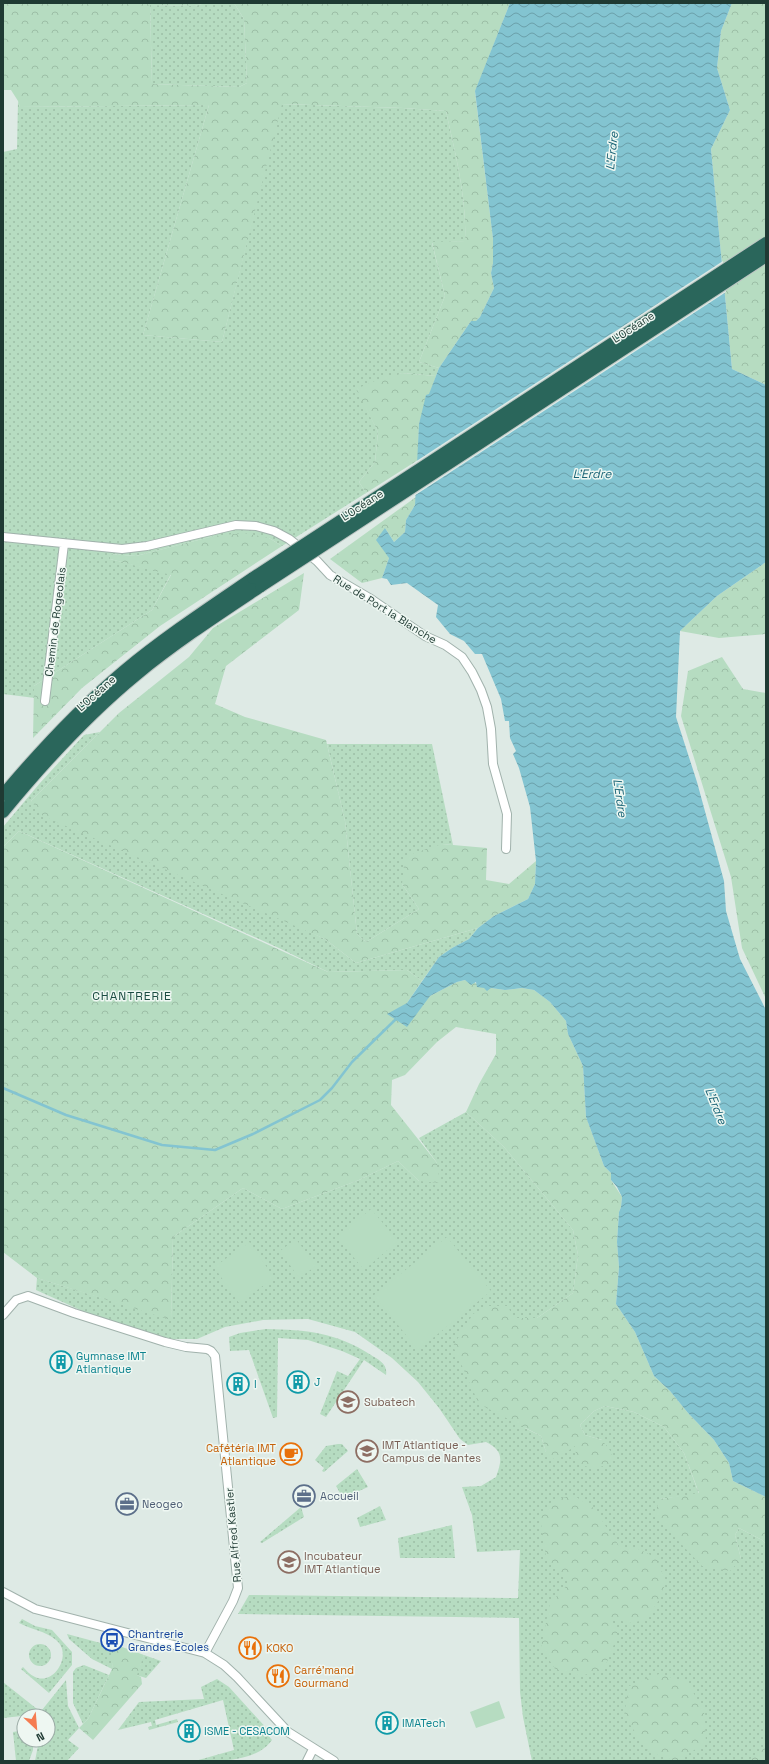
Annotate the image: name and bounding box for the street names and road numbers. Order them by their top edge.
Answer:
street label: L’Océane [609,308,657,346]
street label: L’Océane [338,486,386,524]
street label: Chemin de Rogeolais [41,566,69,677]
street label: Rue de Port la Blanche [331,571,439,647]
street label: L’Océane [74,672,118,714]
street label: Rue Alfred Kastler [222,1487,244,1583]

